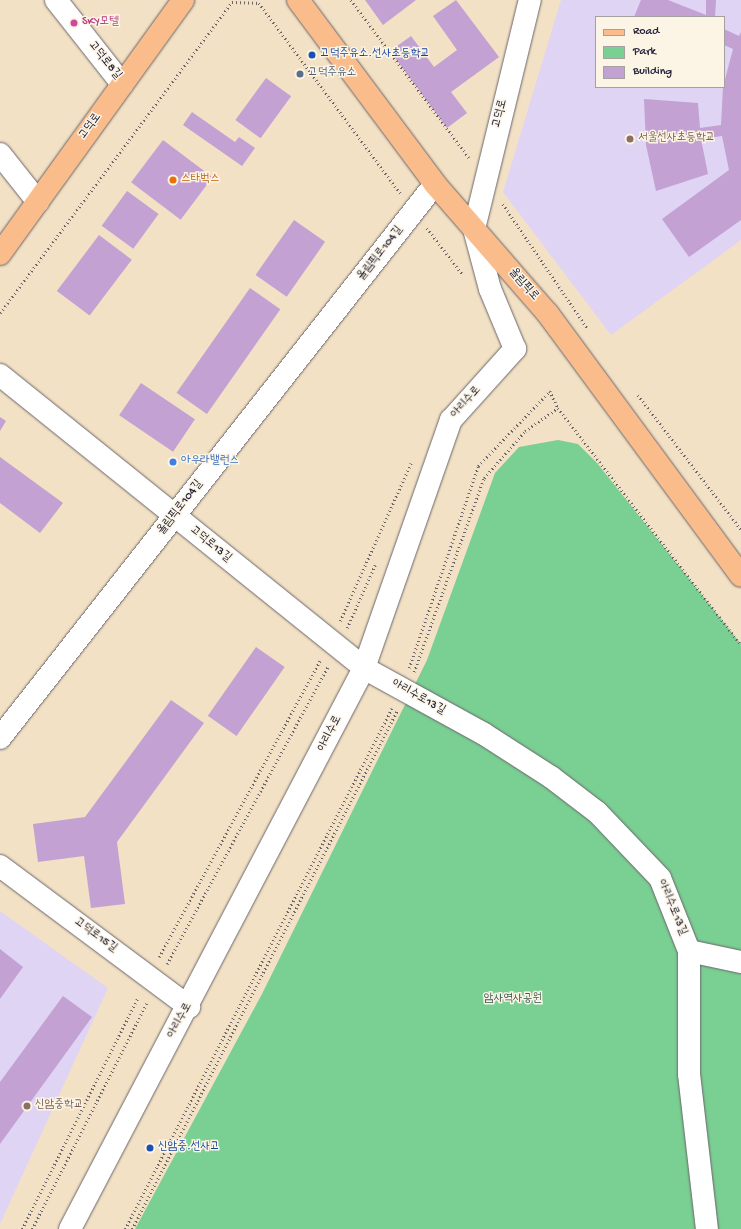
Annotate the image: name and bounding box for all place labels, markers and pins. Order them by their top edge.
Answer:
place label: SKY모텔 [82,16,119,30]
marker: SKY모텔 [69,18,79,28]
place label: 고덕주유소.선사초등학교 [320,48,430,62]
marker: 고덕주유소.선사초등학교 [307,50,317,60]
place label: 고덕주유소 [308,67,356,81]
marker: 고덕주유소 [295,69,305,79]
place label: 서울선사초등학교 [638,132,715,146]
marker: 서울선사초등학교 [625,134,635,144]
place label: 스타벅스 [181,173,220,187]
marker: 스타벅스 [168,175,178,185]
place label: 아우라밸런스 [181,455,239,469]
marker: 아우라밸런스 [168,457,178,467]
place label: 신암중학교 [35,1099,83,1113]
marker: 신암중학교 [22,1101,32,1111]
place label: 신암중.선사고 [158,1141,220,1155]
marker: 신암중.선사고 [145,1143,155,1153]

